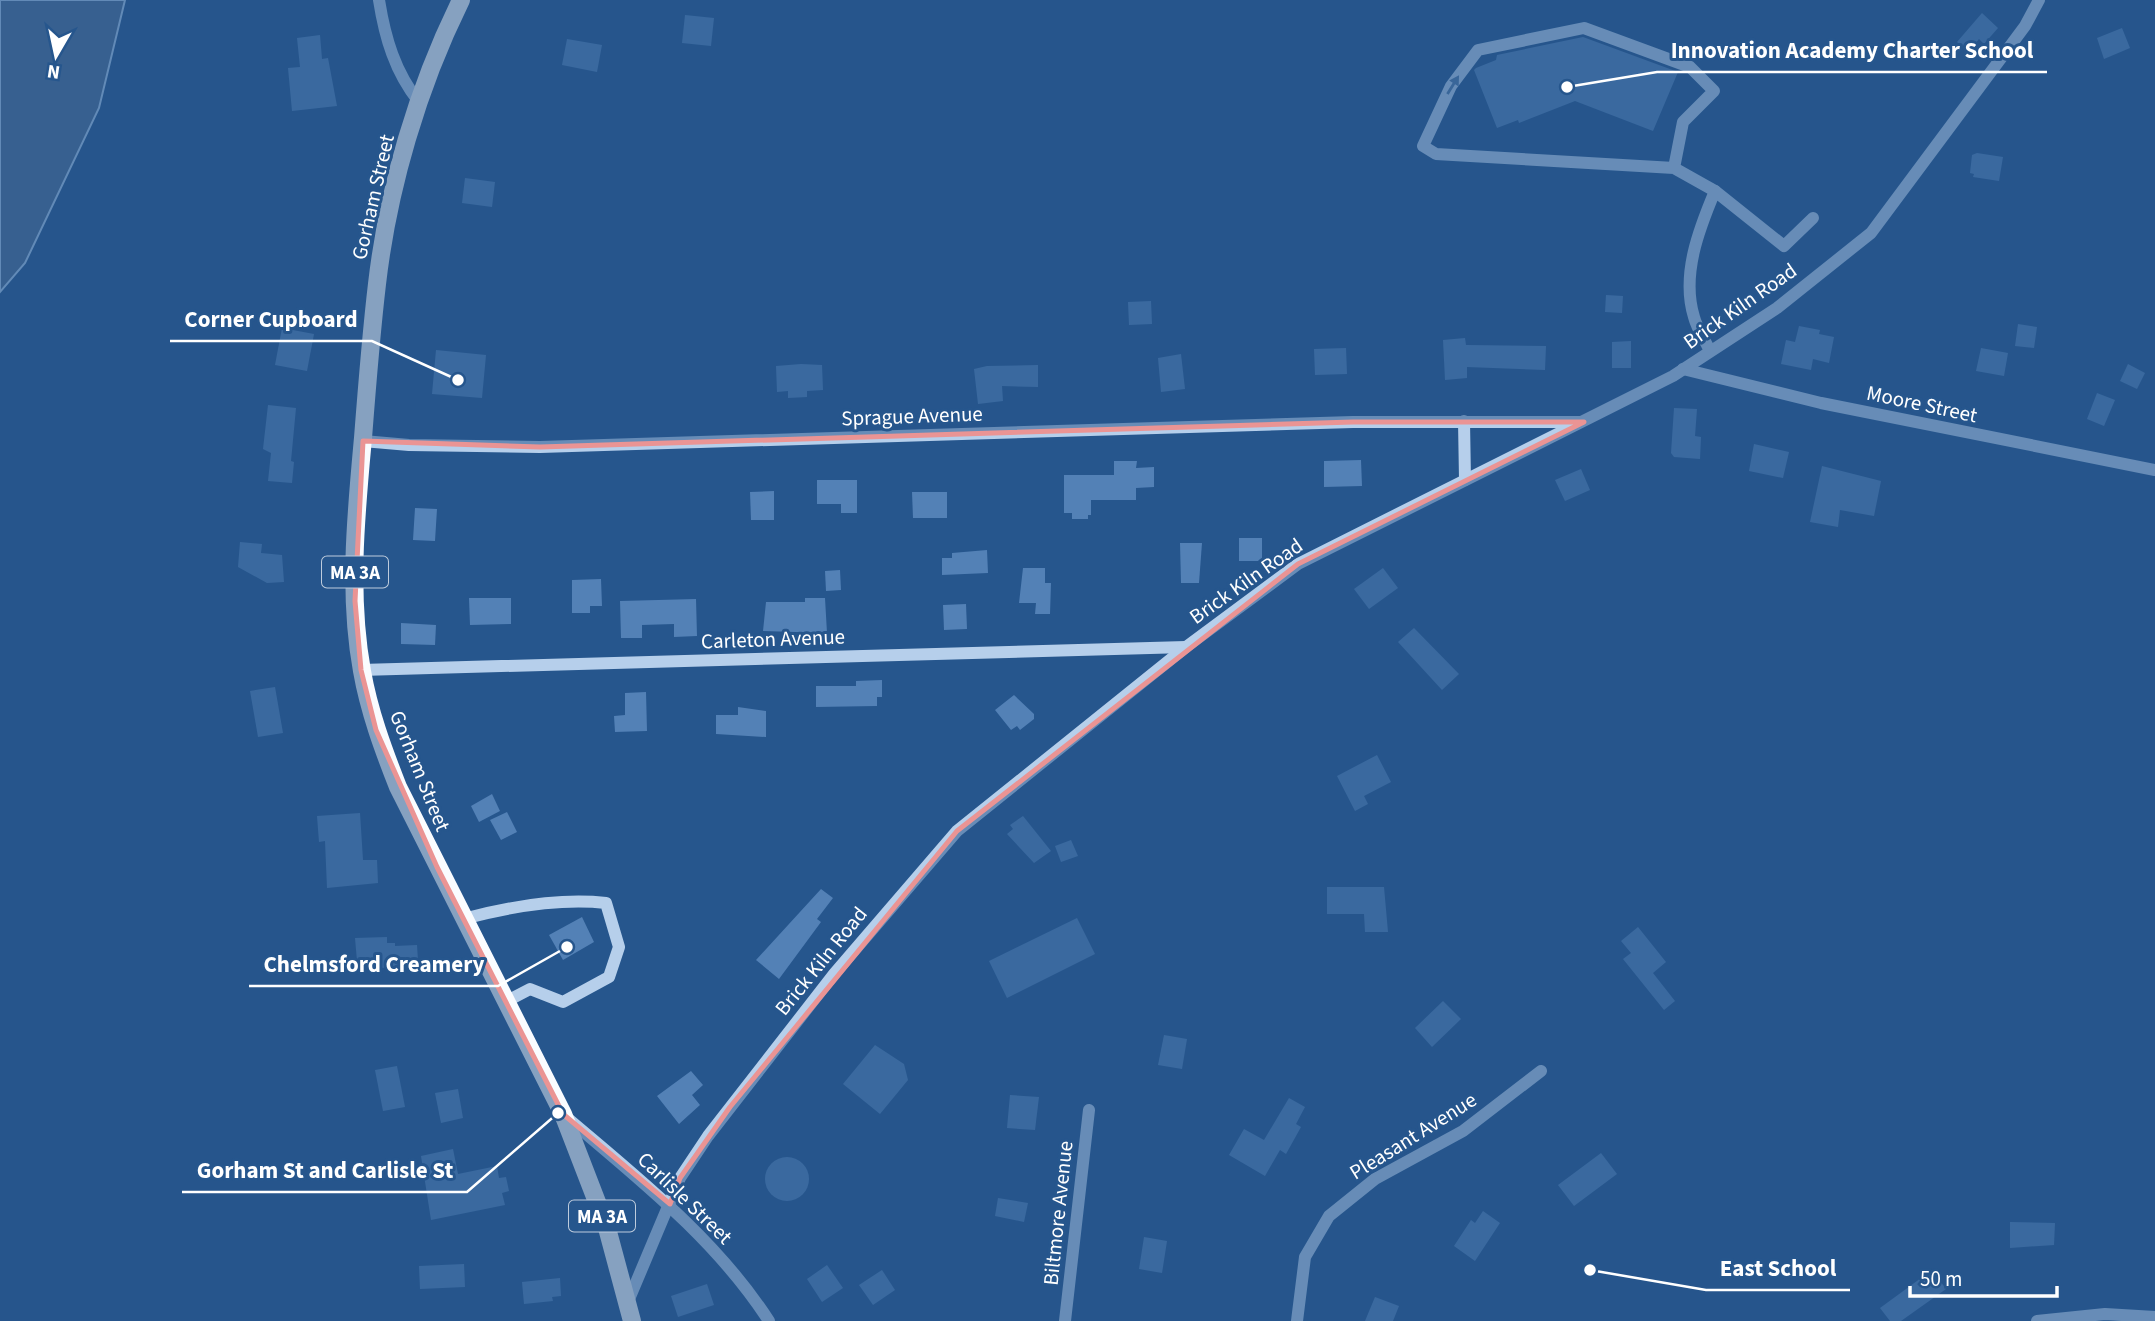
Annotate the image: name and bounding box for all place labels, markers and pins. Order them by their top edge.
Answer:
callout: Innovation Academy Charter School [1657,28,2047,72]
callout: Corner Cupboard [170,297,372,341]
callout: Chelmsford Creamery [249,942,498,986]
callout: Gorham St and Carlisle St [182,1148,467,1192]
callout: East School [1706,1246,1850,1290]

